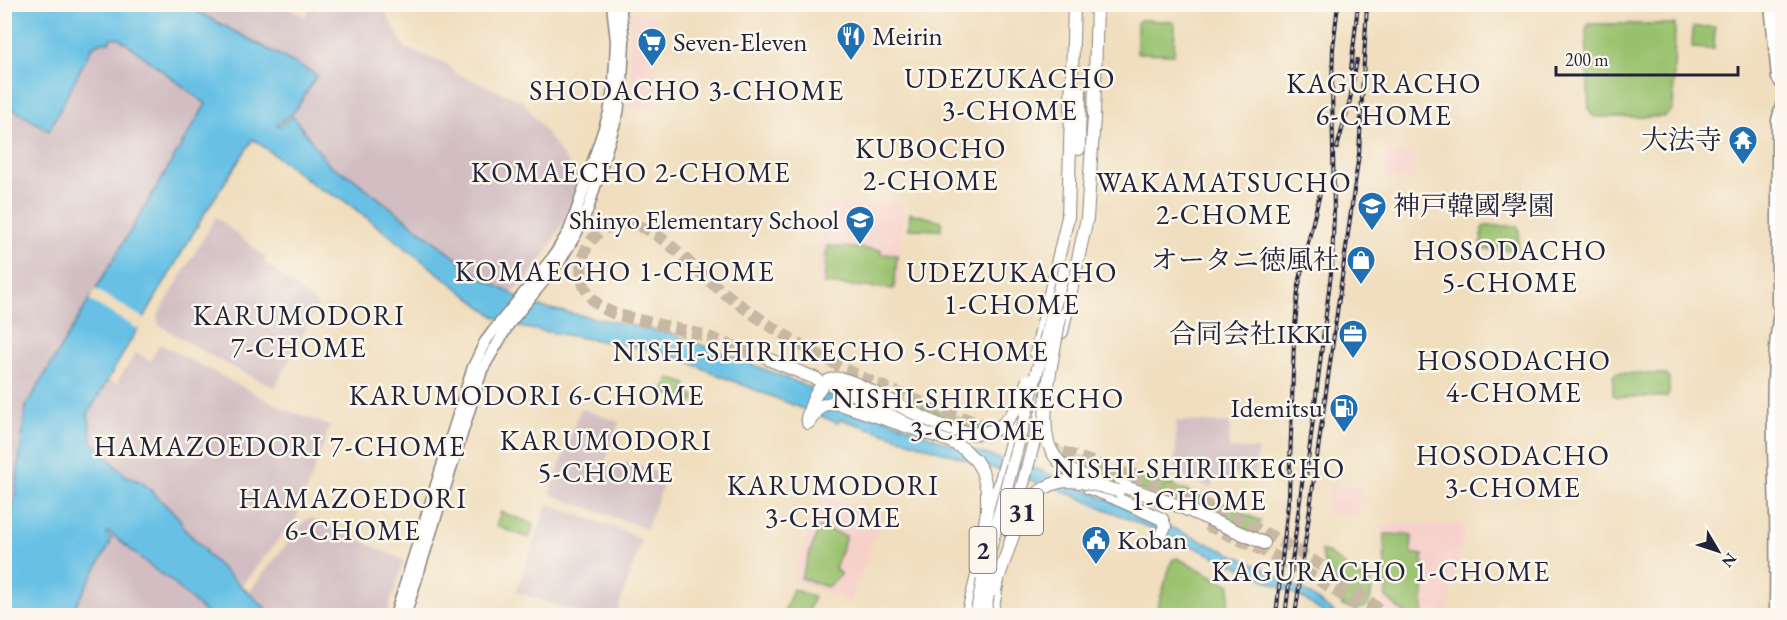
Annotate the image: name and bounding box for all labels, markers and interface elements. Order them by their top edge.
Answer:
place label: Meirin [872,18,943,53]
restaurant icon: Meirin [835,20,867,62]
place label: Seven-Eleven [673,24,808,59]
supermarket icon: Seven-Eleven [636,26,668,68]
scale bar [1556,39,1738,77]
text: 200 m [1565,48,1609,71]
district label: UDEZUKACHO 3-CHOME [904,60,1116,128]
district label: KAGURACHO 6-CHOME [1286,65,1482,133]
district label: SHODACHO 3-CHOME [529,72,845,108]
place label: 大法寺 [1641,122,1722,157]
temple icon: 大法寺 [1727,124,1759,166]
district label: KUBOCHO 2-CHOME [855,130,1007,198]
district label: KOMAECHO 2-CHOME [471,154,791,190]
district label: WAKAMATSUCHO 2-CHOME [1096,164,1352,232]
place label: 神戸韓國學園 [1393,188,1555,223]
school or university icon: 神戸韓國學園 [1356,190,1388,232]
place label: Shinyo Elementary School [569,202,839,237]
school or university icon: Shinyo Elementary School [844,204,876,246]
district label: HOSODACHO 5-CHOME [1413,232,1607,300]
place label: オータニ徳風社 [1151,242,1340,277]
shop icon: オータニ徳風社 [1345,244,1377,286]
district label: KOMAECHO 1-CHOME [455,253,775,289]
district label: UDEZUKACHO 1-CHOME [906,254,1118,322]
district label: KARUMODORI 7-CHOME [193,297,405,365]
place label: 合同会社IKKI [1169,316,1332,351]
office icon: 合同会社IKKI [1337,318,1369,360]
district label: NISHI-SHIRIIKECHO 5-CHOME [613,333,1049,369]
district label: HOSODACHO 4-CHOME [1417,342,1611,410]
district label: KARUMODORI 6-CHOME [349,377,705,413]
district label: NISHI-SHIRIIKECHO 3-CHOME [831,380,1125,448]
place label: Idemitsu [1231,390,1323,425]
fuel station icon: Idemitsu [1328,392,1360,434]
district label: KARUMODORI 5-CHOME [500,422,712,490]
district label: HAMAZOEDORI 7-CHOME [94,428,466,464]
district label: HOSODACHO 3-CHOME [1416,437,1610,505]
district label: NISHI-SHIRIIKECHO 1-CHOME [1052,450,1346,518]
district label: KARUMODORI 3-CHOME [727,467,939,535]
district label: HAMAZOEDORI 6-CHOME [238,480,468,548]
road number: 31 [1001,489,1043,535]
north arrow [1688,521,1748,581]
place label: Koban [1117,522,1187,557]
public building icon: Koban [1080,524,1112,566]
road number: 2 [970,527,996,573]
text: N [1717,548,1742,572]
district label: KAGURACHO 1-CHOME [1211,553,1551,589]

